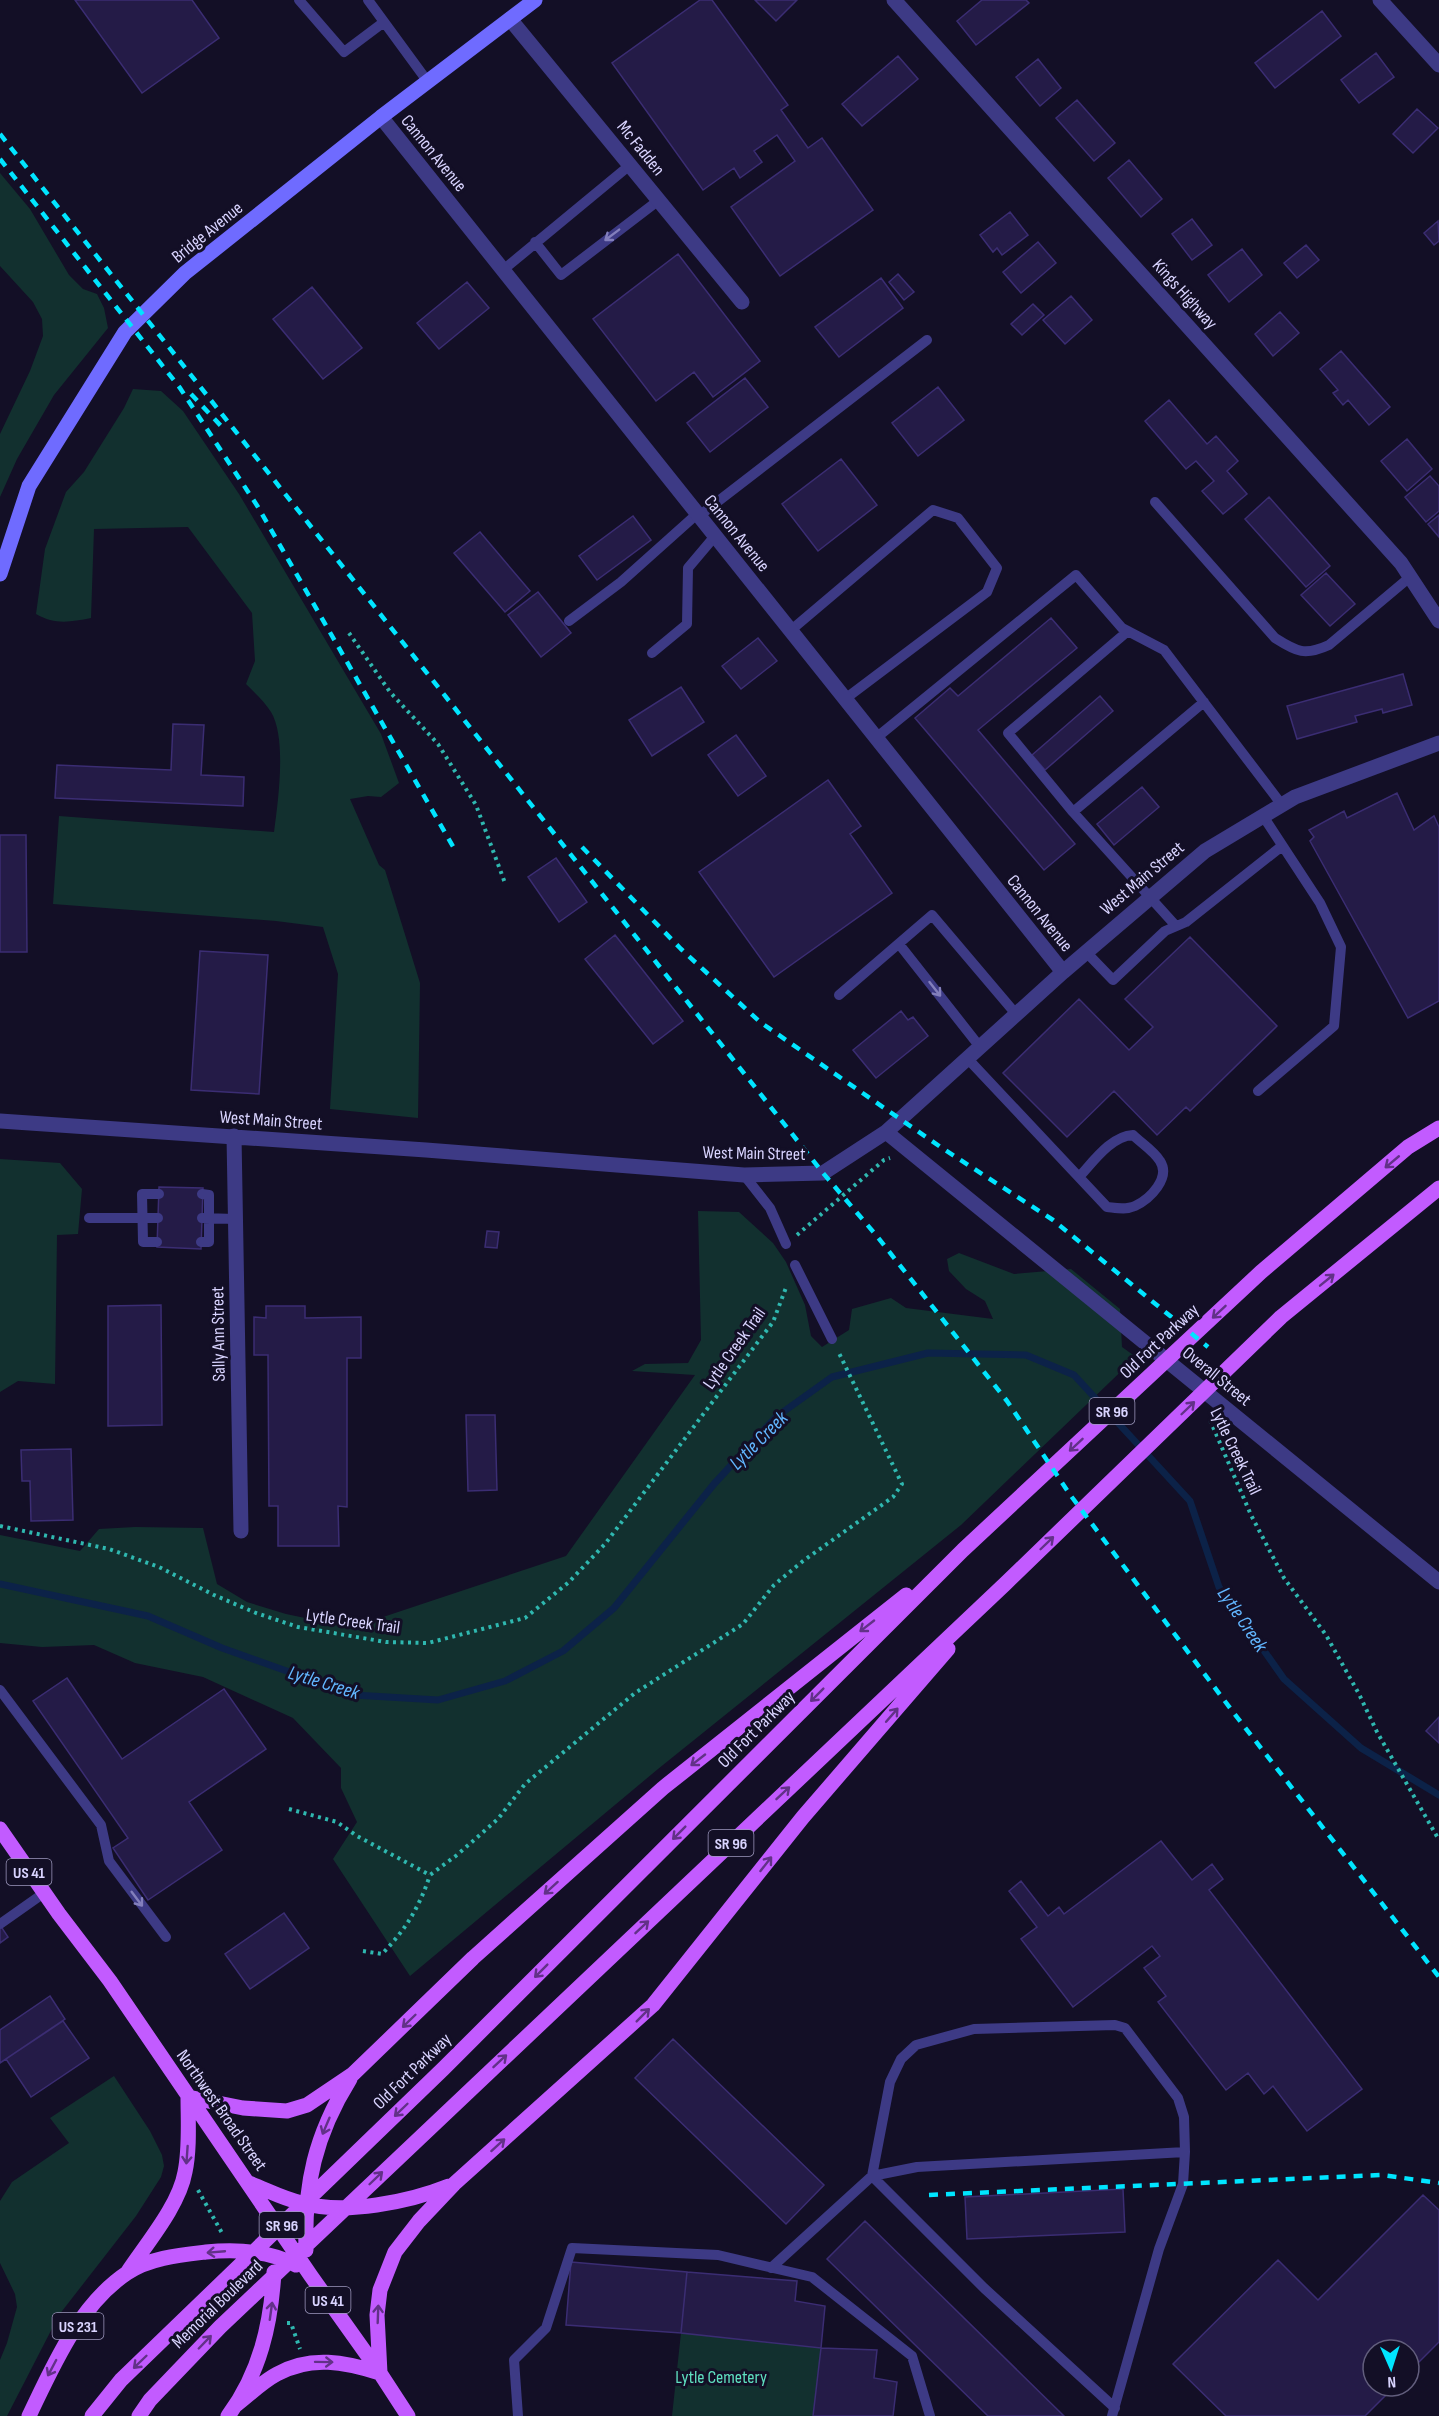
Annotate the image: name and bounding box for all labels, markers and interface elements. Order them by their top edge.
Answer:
street label: Cannon Avenue [396,111,471,196]
street label: Mc Fadden [612,117,669,180]
street label: Bridge Avenue [168,197,247,267]
one-way arrow [605,229,621,242]
street label: Kings Highway [1148,255,1221,334]
street label: Cannon Avenue [699,491,774,576]
street label: West Main Street [1096,837,1189,920]
street label: Cannon Avenue [1002,871,1077,956]
one-way arrow [928,981,941,997]
street label: West Main Street [219,1106,324,1135]
street label: West Main Street [702,1142,806,1165]
one-way arrow [1385,1155,1400,1169]
one-way arrow [1318,1274,1334,1287]
street label: Sally Ann Street [207,1286,230,1382]
street label: Old Fort Parkway [1115,1299,1203,1383]
street label: Lytle Creek Trail [699,1304,770,1393]
one-way arrow [1211,1305,1226,1319]
street label: Overall Street [1178,1342,1256,1411]
road number: SR 96 [1090,1398,1134,1424]
one-way arrow [1180,1400,1195,1415]
street label: Lytle Creek Trail [1205,1404,1266,1498]
water label: Lytle Creek [724,1406,793,1475]
one-way arrow [1068,1438,1083,1452]
one-way arrow [1040,1536,1055,1550]
water label: Lytle Creek [1212,1583,1273,1657]
street label: Lytle Creek Trail [305,1605,401,1638]
one-way arrow [860,1619,876,1632]
water label: Lytle Creek [285,1661,363,1705]
street label: Old Fort Parkway [713,1686,799,1772]
one-way arrow [810,1688,825,1703]
one-way arrow [885,1707,899,1722]
one-way arrow [690,1753,706,1766]
one-way arrow [776,1786,791,1801]
one-way arrow [672,1826,687,1841]
road number: SR 96 [708,1830,754,1856]
one-way arrow [759,1856,772,1872]
road number: US 41 [6,1859,51,1885]
one-way arrow [544,1881,559,1895]
one-way arrow [131,1890,144,1906]
one-way arrow [634,1920,649,1934]
one-way arrow [534,1963,549,1978]
one-way arrow [635,2007,650,2022]
one-way arrow [401,2014,416,2028]
street label: Old Fort Parkway [369,2029,456,2114]
street label: Northwest Broad Street [172,2046,271,2175]
one-way arrow [492,2054,507,2068]
one-way arrow [393,2102,408,2117]
one-way arrow [320,2116,331,2134]
one-way arrow [490,2138,505,2152]
one-way arrow [181,2145,192,2165]
one-way arrow [369,2171,384,2186]
road number: SR 96 [260,2212,304,2238]
one-way arrow [207,2246,226,2257]
street label: Memorial Boulevard [168,2256,267,2353]
road number: US 41 [306,2287,350,2313]
one-way arrow [265,2302,276,2322]
one-way arrow [372,2305,383,2325]
road number: US 231 [52,2313,104,2339]
one-way arrow [198,2335,212,2350]
north arrow [1361,2338,1421,2398]
one-way arrow [132,2355,147,2369]
one-way arrow [313,2356,333,2368]
one-way arrow [46,2359,58,2377]
park label: Lytle Cemetery [675,2367,767,2388]
text: N [1387,2372,1396,2391]

